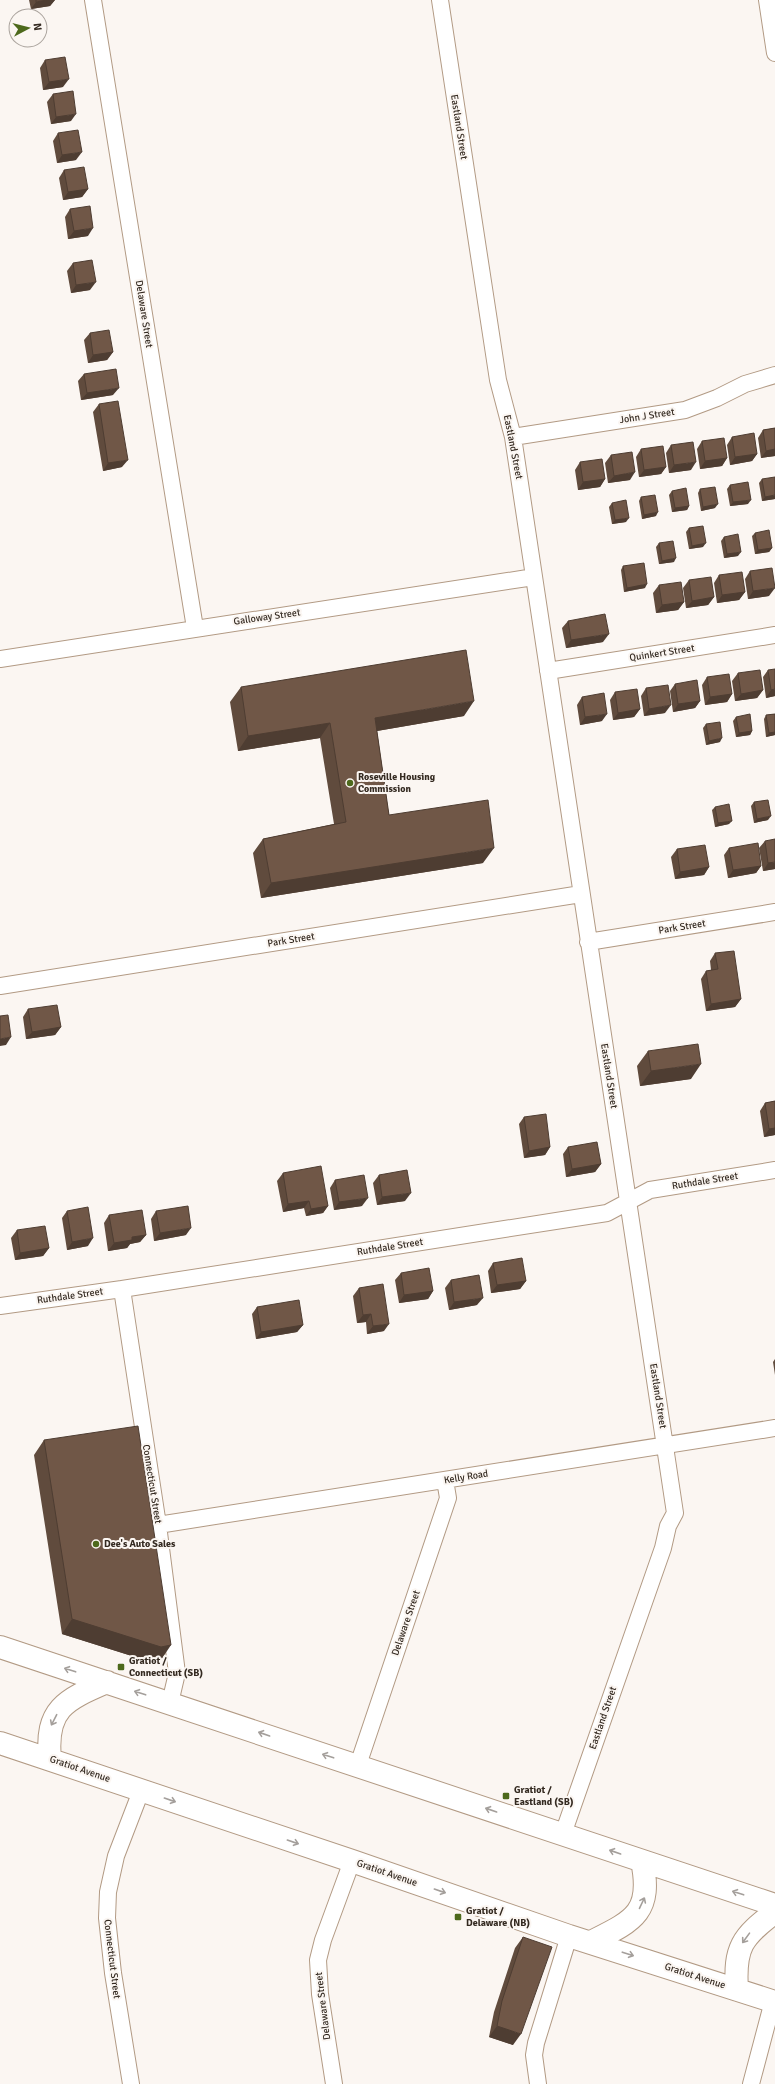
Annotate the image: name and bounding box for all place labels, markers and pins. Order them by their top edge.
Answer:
place label: Roseville Housing Commission [358,771,436,795]
marker: Roseville Housing Commission [345,778,355,788]
place label: Dee's Auto Sales [104,1538,176,1550]
marker: Dee's Auto Sales [91,1539,101,1549]
place label: Gratiot / Connecticut (SB) [129,1655,203,1679]
marker: Gratiot / Connecticut (SB) [116,1662,126,1672]
place label: Gratiot / Eastland (SB) [514,1784,574,1808]
marker: Gratiot / Eastland (SB) [501,1791,511,1801]
place label: Gratiot / Delaware (NB) [466,1905,530,1929]
marker: Gratiot / Delaware (NB) [453,1912,463,1922]

